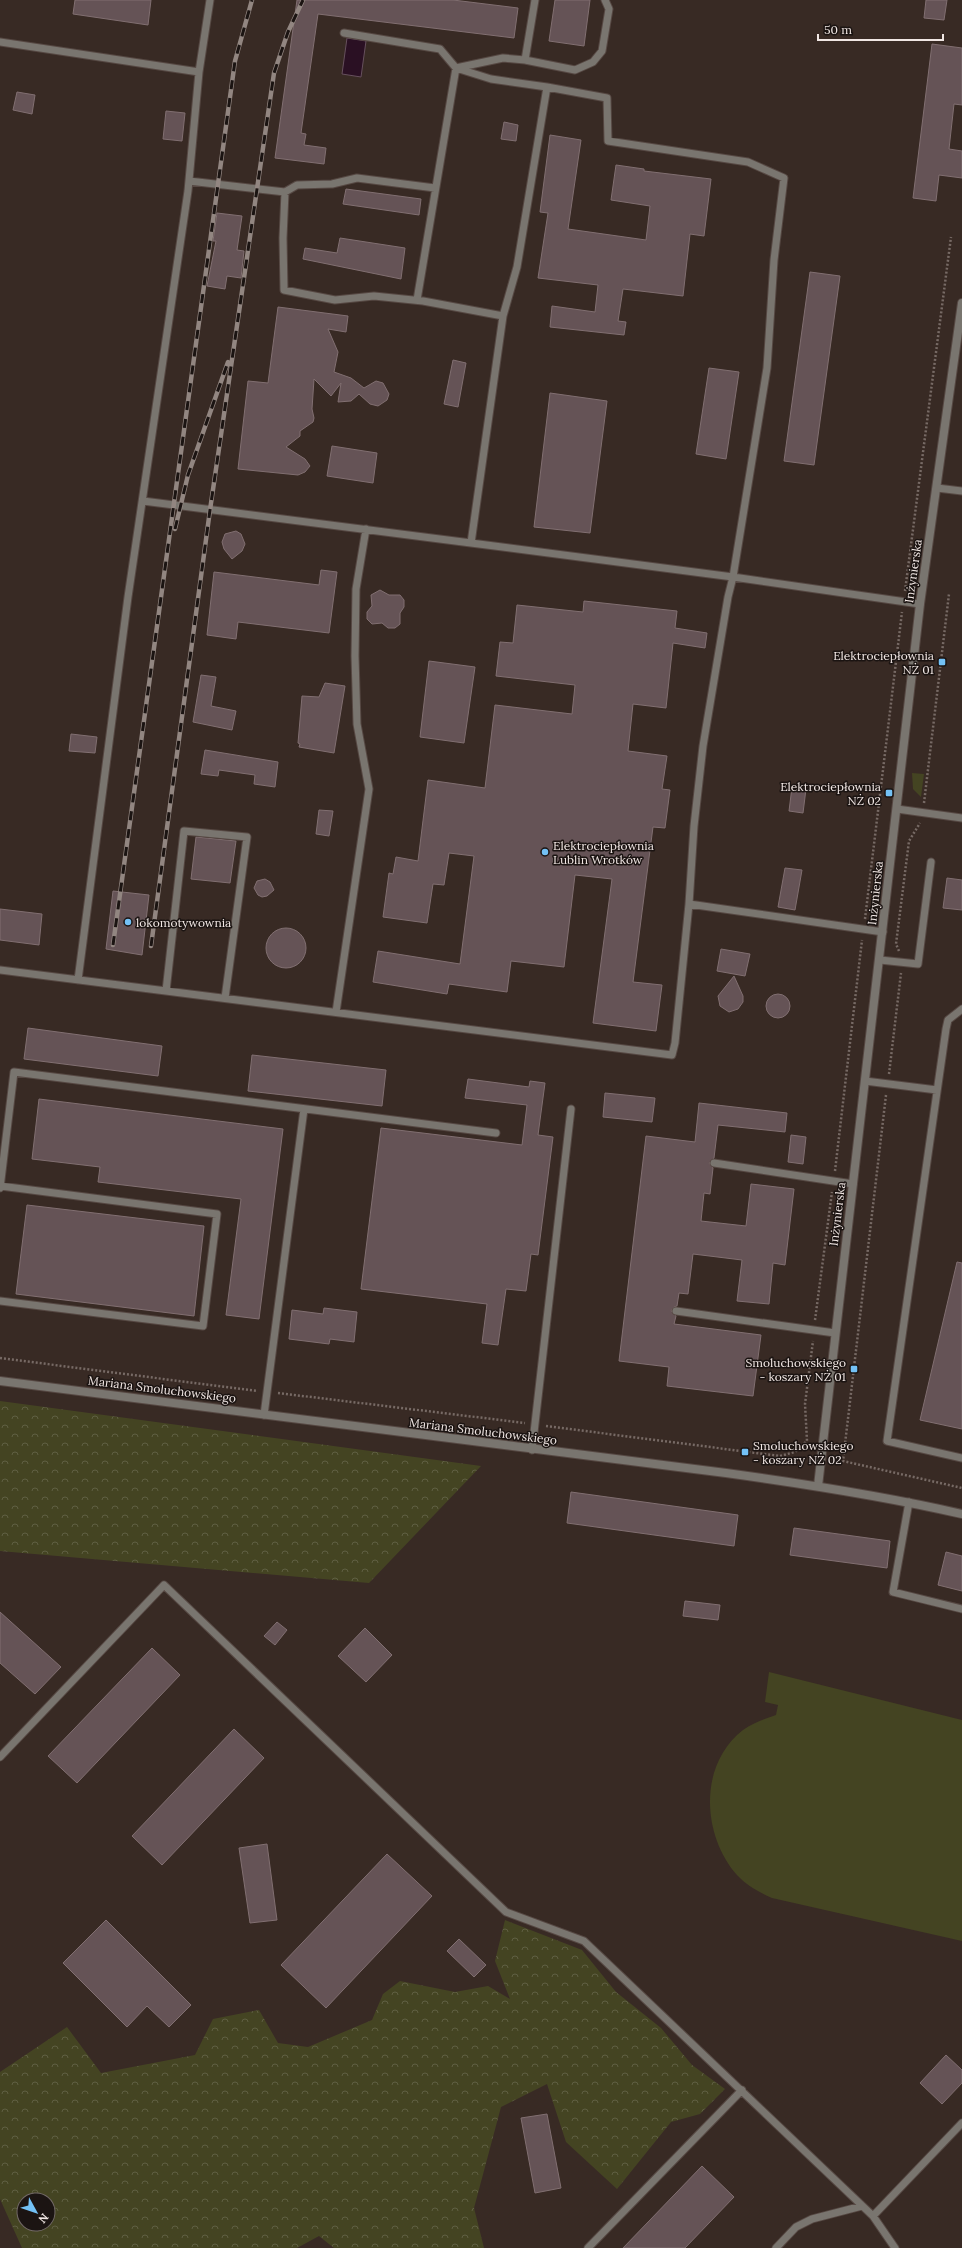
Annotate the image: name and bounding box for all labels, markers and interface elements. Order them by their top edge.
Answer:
scale bar [818,16,943,42]
text: 50 m [824,22,852,37]
street label: Inżynierska [901,538,925,604]
place label: Elektrociepłownia NŻ 01 [833,648,934,677]
marker: Elektrociepłownia NŻ 01 [937,657,947,667]
place label: Elektrociepłownia NŻ 02 [780,779,881,808]
marker: Elektrociepłownia NŻ 02 [884,788,894,798]
place label: Elektrociepłownia Lublin Wrotków [553,838,654,867]
marker: Elektrociepłownia Lublin Wrotków [540,847,550,857]
street label: Inżynierska [864,860,886,926]
place label: lokomotywownia [136,915,231,930]
marker: lokomotywownia [123,917,133,927]
street label: Inżynierska [826,1181,848,1247]
place label: Smoluchowskiego - koszary NŻ 01 [746,1355,846,1384]
marker: Smoluchowskiego - koszary NŻ 01 [849,1364,859,1374]
street label: Mariana Smoluchowskiego [87,1372,237,1406]
street label: Mariana Smoluchowskiego [408,1414,558,1448]
place label: Smoluchowskiego - koszary NŻ 02 [753,1438,853,1467]
marker: Smoluchowskiego - koszary NŻ 02 [740,1447,750,1457]
north arrow [16,2192,56,2232]
text: N [35,2211,52,2227]

